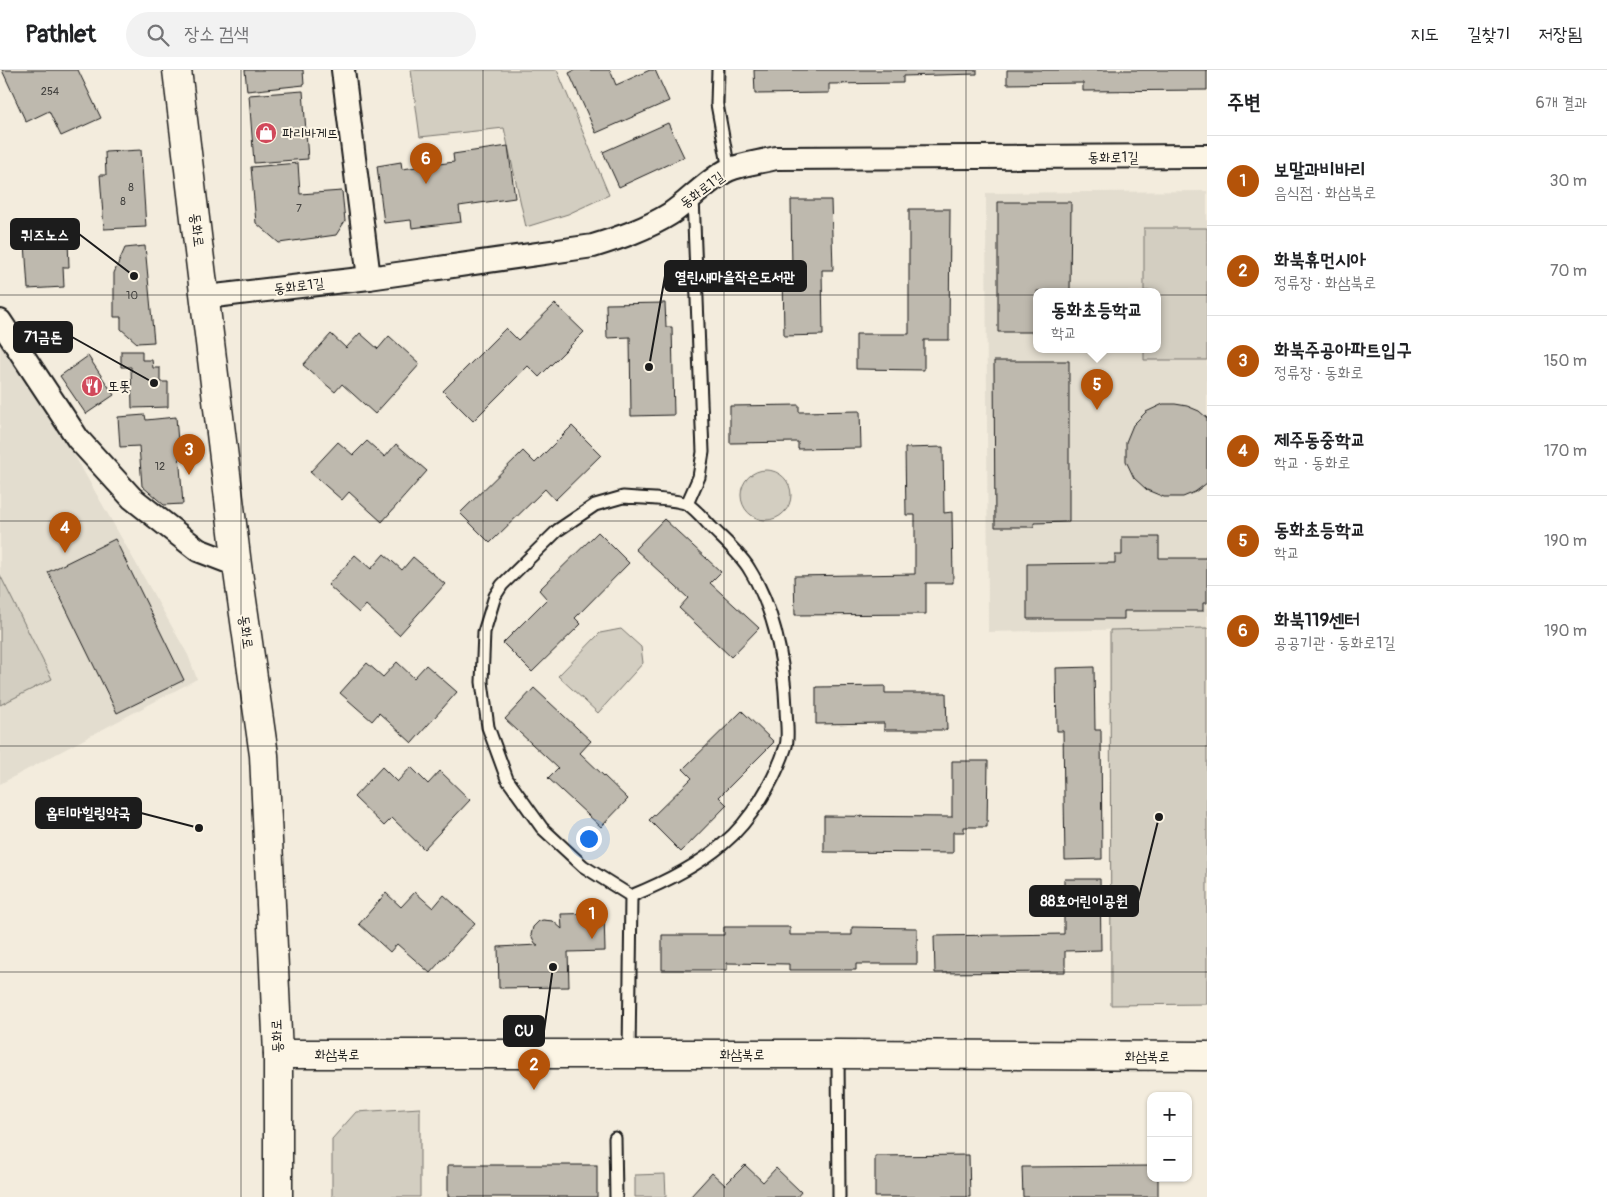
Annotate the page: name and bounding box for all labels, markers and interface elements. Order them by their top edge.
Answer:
search box [126,12,476,57]
text: Pathlet [25,20,96,49]
icon: search [144,21,172,49]
text: 장소 검색 [184,22,249,46]
text: 지도 [1410,23,1439,46]
text: 길찾기 [1467,23,1511,46]
text: 저장됨 [1539,23,1582,46]
house number: 254 [41,85,60,98]
text: 주변 [1227,89,1261,116]
text: 6개 결과 [1536,93,1587,113]
shop icon: 파리바게뜨 [254,121,278,145]
place label: 파리바게뜨 [282,125,338,142]
pin: 6 [410,143,442,184]
street label: 동화로1길 [1088,149,1139,166]
text: 보말과비바리 [1274,158,1366,182]
street label: 동화로1길 [677,168,728,212]
text: 1 [1240,171,1246,191]
text: 30 m [1549,171,1587,191]
house number: 8 [128,181,134,194]
text: 음식점 · 화삼북로 [1274,183,1376,203]
house number: 8 [120,195,126,208]
house number: 7 [296,202,302,215]
street label: 동화로 [187,212,207,248]
callout: 퀴즈노스 [11,219,79,249]
text: 퀴즈노스 [21,226,69,245]
text: 화북휴먼시아 [1274,248,1366,272]
callout: 열린새마을작은도서관 [665,261,806,291]
text: 2 [1239,261,1247,281]
text: 70 m [1550,261,1587,281]
text: 열린새마을작은도서관 [675,268,795,287]
text: 정류장 · 화삼북로 [1274,273,1376,293]
street label: 동화로1길 [273,274,326,298]
popup [1033,288,1161,353]
house number: 10 [126,289,138,302]
text: 동화초등학교 [1051,298,1143,322]
callout: 71금돈 [14,322,72,352]
text: 학교 [1051,323,1077,343]
text: 71금돈 [24,328,62,347]
text: 화북주공아파트입구 [1274,338,1412,362]
text: 3 [1239,351,1247,371]
text: 150 m [1543,351,1587,371]
text: 정류장 · 동화로 [1274,363,1363,383]
pin: 5 [1081,369,1113,410]
restaurant icon: 또똣 [80,374,104,398]
place label: 또똣 [108,378,131,395]
text: 제주동중학교 [1274,428,1366,452]
pin: 3 [173,434,205,475]
text: 4 [1238,441,1248,461]
text: 170 m [1544,441,1587,461]
text: 학교 · 동화로 [1274,453,1351,473]
house number: 12 [155,460,165,473]
pin: 4 [49,512,81,553]
text: 동화초등학교 [1274,518,1366,542]
text: 5 [1239,531,1247,551]
text: 190 m [1544,531,1587,551]
text: 학교 [1274,543,1300,563]
text: 화북119센터 [1274,608,1360,632]
street label: 동화로 [235,614,257,650]
text: 6 [1238,621,1248,641]
text: 190 m [1544,621,1587,641]
text: 공공기관 · 동화로1길 [1274,633,1395,653]
callout: 옵티마힐링약국 [36,798,141,828]
text: 옵티마힐링약국 [46,804,130,823]
your location [576,826,602,852]
callout: 88호어린이공원 [1030,886,1138,916]
text: 88호어린이공원 [1040,892,1128,911]
pin: 1 [576,898,608,939]
callout: CU [504,1016,544,1046]
street label: 동화로 [268,1019,286,1053]
text: CU [514,1022,534,1041]
street label: 화삼북로 [314,1046,360,1063]
street label: 화삼북로 [719,1046,765,1063]
street label: 화삼북로 [1124,1048,1170,1065]
pin: 2 [518,1049,550,1090]
map controls [1147,1092,1192,1182]
button: + [1147,1092,1192,1137]
button: − [1147,1137,1192,1182]

